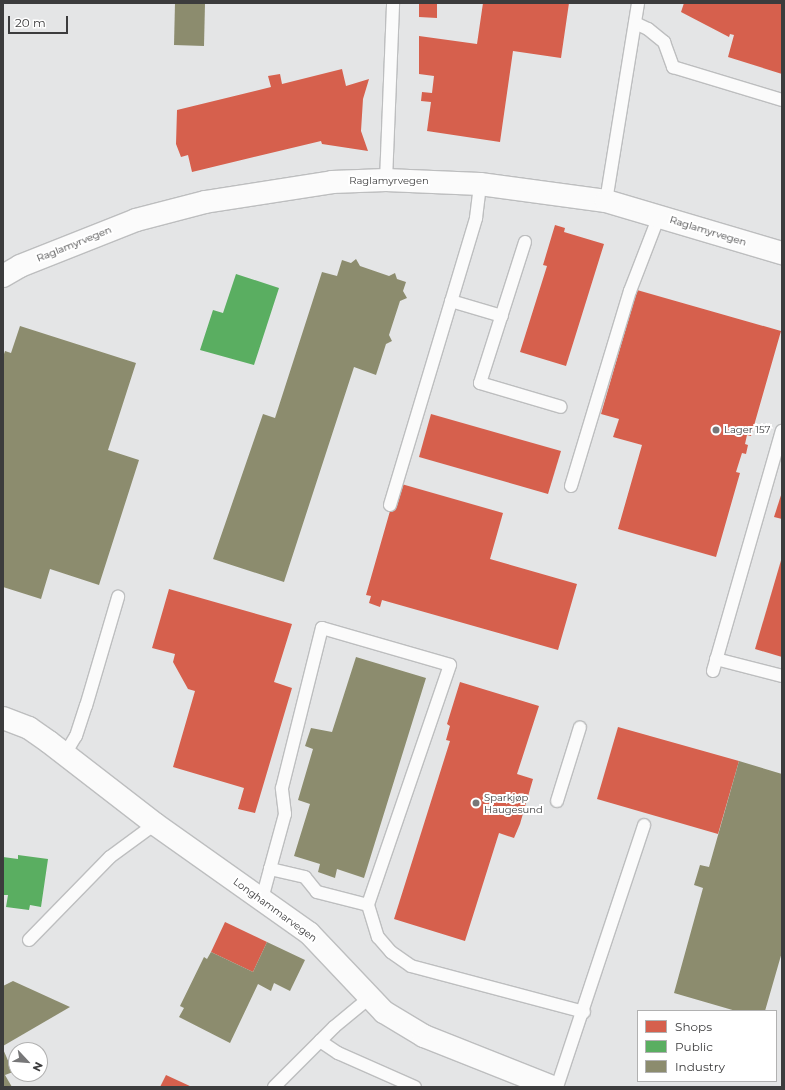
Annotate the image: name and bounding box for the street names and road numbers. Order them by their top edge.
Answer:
street label: Raglamyrvegen [349,175,429,187]
street label: Raglamyrvegen [668,214,748,248]
street label: Raglamyrvegen [35,224,113,264]
street label: Longhammarvegen [231,876,319,944]

